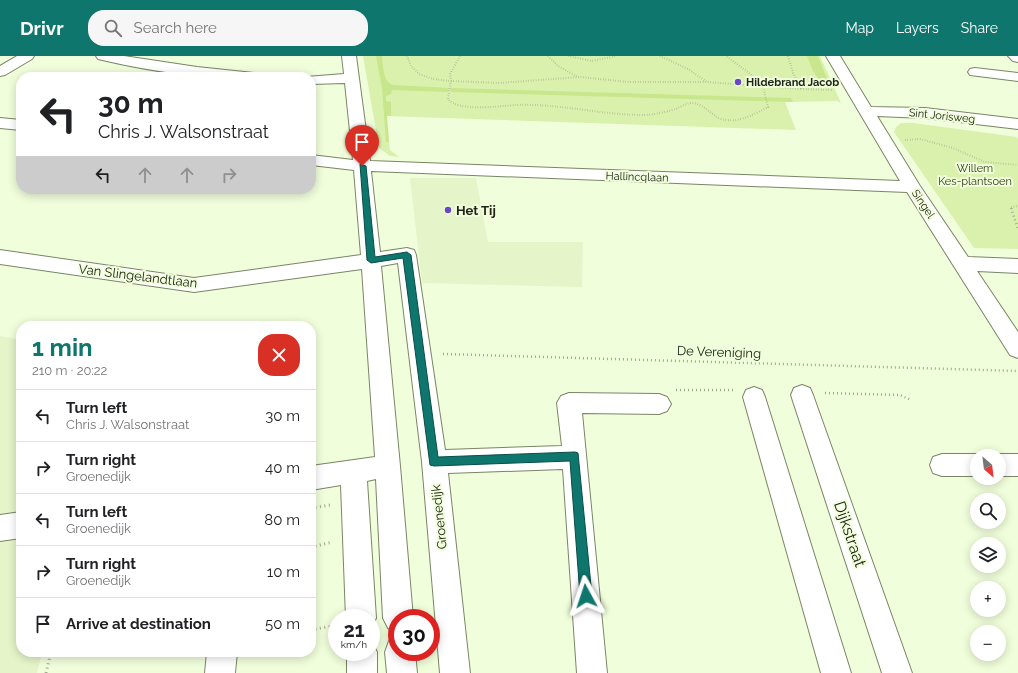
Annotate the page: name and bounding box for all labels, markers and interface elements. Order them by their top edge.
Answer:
search box [88,10,368,46]
text: Drivr [20,17,64,39]
icon: search [102,17,124,39]
text: Search here [134,19,217,37]
text: Map [846,20,874,36]
text: Layers [896,20,939,36]
text: Share [961,20,998,36]
place label: Hildebrand Jacob [746,76,839,89]
marker: Hildebrand Jacob [733,77,743,87]
text: 30 m [98,87,164,120]
icon: left [32,88,84,140]
street label: Sint Jorisweg [908,106,976,126]
text: Chris J. Walsonstraat [98,121,269,142]
pin [345,125,379,166]
icon: arrive [351,131,373,153]
park label: Willem Kes-plantsoen [938,162,1012,188]
icon: left [92,164,114,186]
icon: ahead [134,164,156,186]
icon: ahead [176,164,198,186]
icon: right [218,164,240,186]
street label: Hallincqlaan [605,169,669,185]
street label: Singel [909,187,937,221]
place label: Het Tij [456,203,496,218]
marker: Het Tij [443,205,453,215]
street label: Van Slingelandtlaan [78,261,198,291]
text: 1 min [32,333,93,362]
button: close [258,334,300,376]
street label: De Vereniging [677,343,761,361]
text: 210 m · 20:22 [32,363,107,378]
text: Turn left [66,399,127,417]
icon: left [32,405,54,427]
text: 30 m [265,407,300,425]
text: Chris J. Walsonstraat [66,417,189,432]
north arrow [970,449,1006,485]
map controls [970,449,1006,661]
text: Turn right [66,451,136,469]
icon: right [32,457,54,479]
text: 40 m [265,459,300,477]
text: Groenedijk [66,469,131,484]
street label: Groenedijk [428,484,450,550]
button: search [970,493,1006,529]
street label: Dijkstraat [830,499,870,570]
text: Turn left [66,503,127,521]
icon: left [32,509,54,531]
text: 80 m [264,511,300,529]
text: Groenedijk [66,521,131,536]
button: layers [970,537,1006,573]
text: Turn right [66,555,136,573]
icon: right [32,561,54,583]
text: 10 m [267,563,300,581]
text: Groenedijk [66,573,131,588]
position arrow [565,575,607,617]
button: + [970,581,1006,617]
speed limit sign: 30 [388,609,440,661]
icon: arrive [32,613,54,635]
text: Arrive at destination [66,615,211,633]
text: 50 m [265,615,300,633]
text: 21 [343,618,365,642]
button: − [970,625,1006,661]
text: km/h [341,639,367,650]

